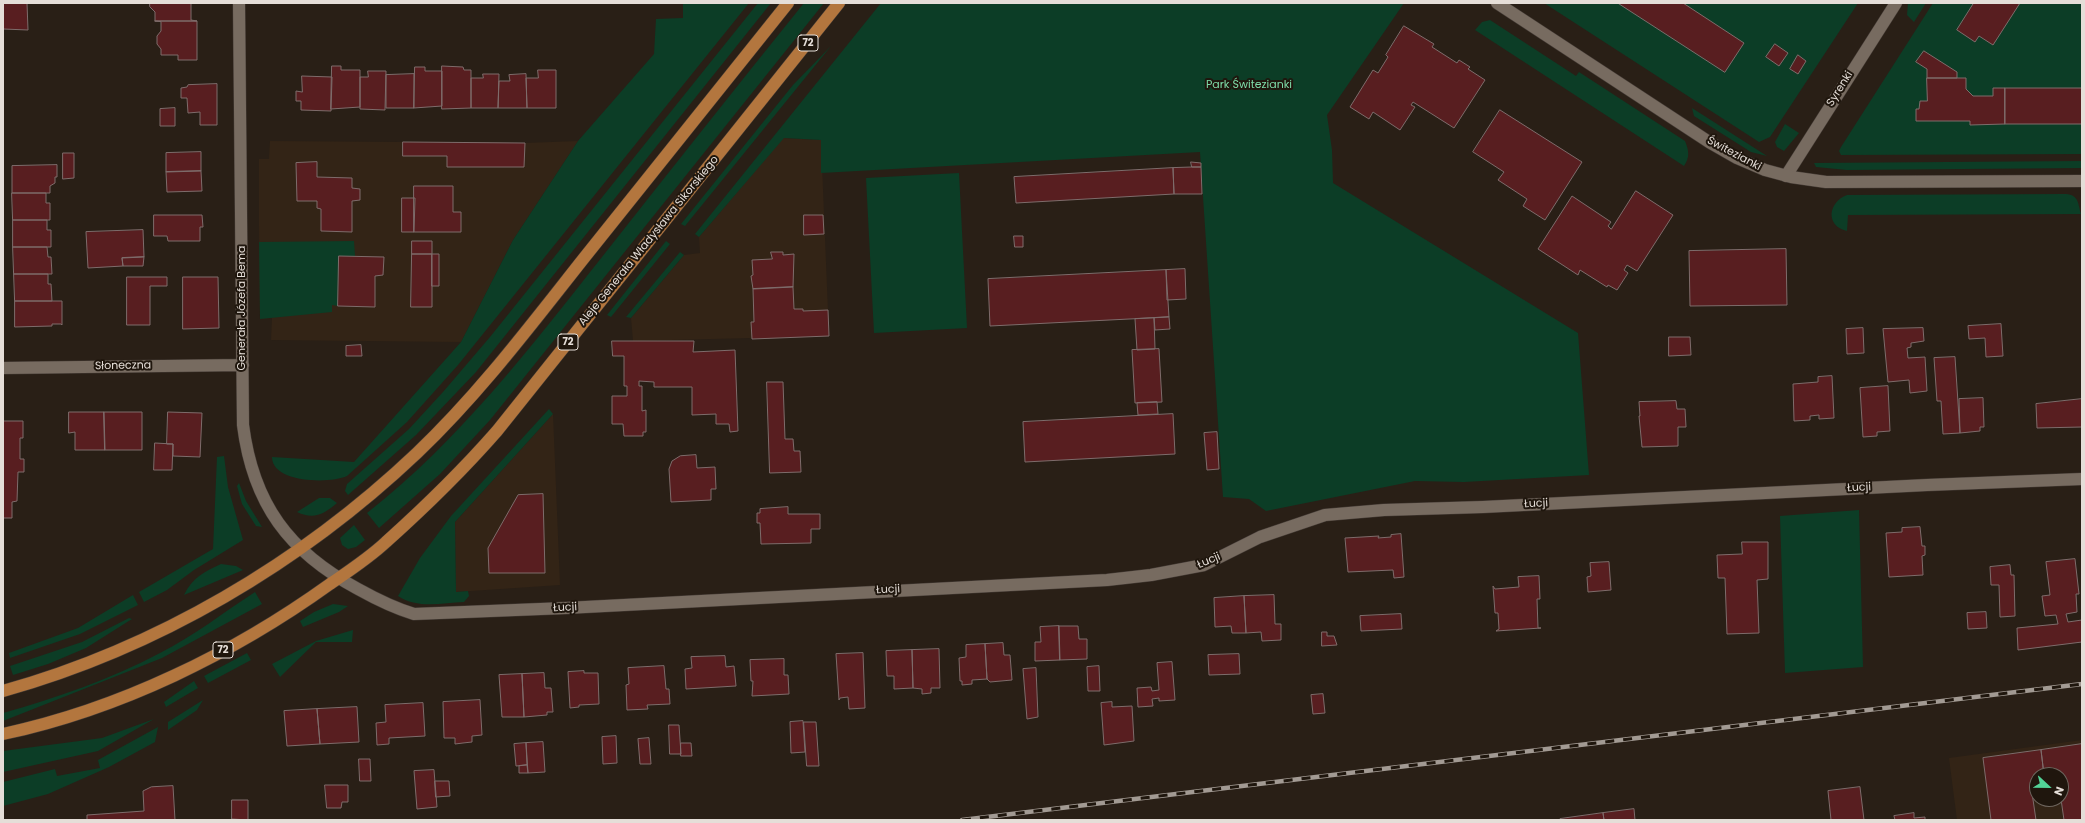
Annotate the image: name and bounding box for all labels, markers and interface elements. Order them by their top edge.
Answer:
road number: 72 [798,35,818,51]
street label: Syrenki [1824,69,1856,109]
park label: Park Świtezianki [1206,78,1292,92]
street label: Świtezianki [1705,134,1763,174]
street label: Aleje Generała Władysława Sikorskiego [576,153,722,329]
street label: Generała Józefa Bema [235,246,249,370]
road number: 72 [558,334,578,350]
street label: Słoneczna [95,359,151,373]
street label: Łucji [1847,481,1871,495]
street label: Łucji [1524,497,1548,511]
street label: Łucji [1195,550,1223,572]
street label: Łucji [876,583,900,597]
street label: Łucji [553,601,577,615]
road number: 72 [213,642,233,658]
north arrow [2029,767,2069,807]
text: N [2050,784,2068,798]

